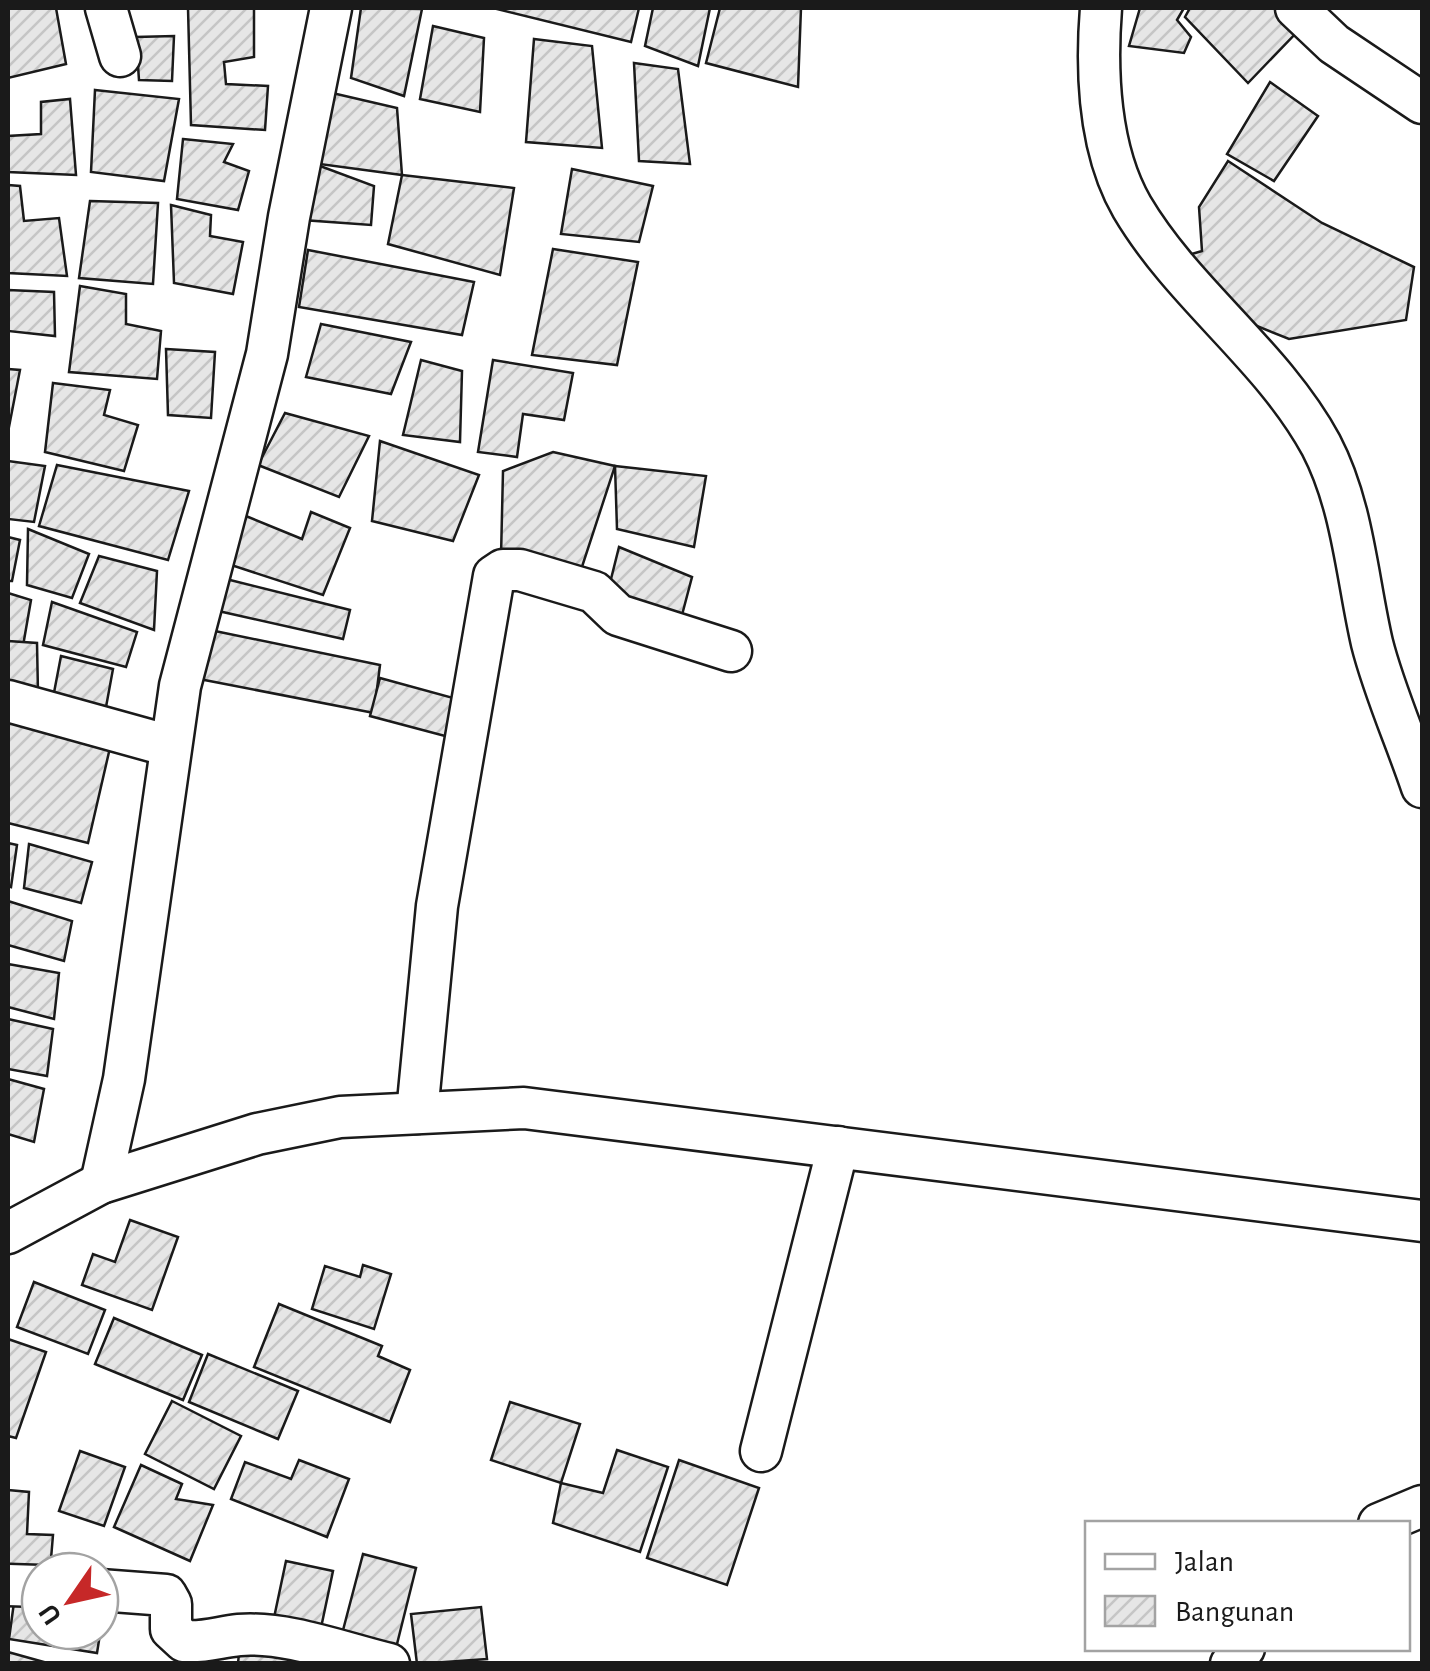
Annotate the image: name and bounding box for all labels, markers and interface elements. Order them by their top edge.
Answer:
legend [1085,1521,1410,1651]
text: Jalan [1175,1547,1234,1577]
north arrow [20,1551,120,1651]
text: Bangunan [1175,1597,1294,1627]
text: U [34,1599,68,1629]

